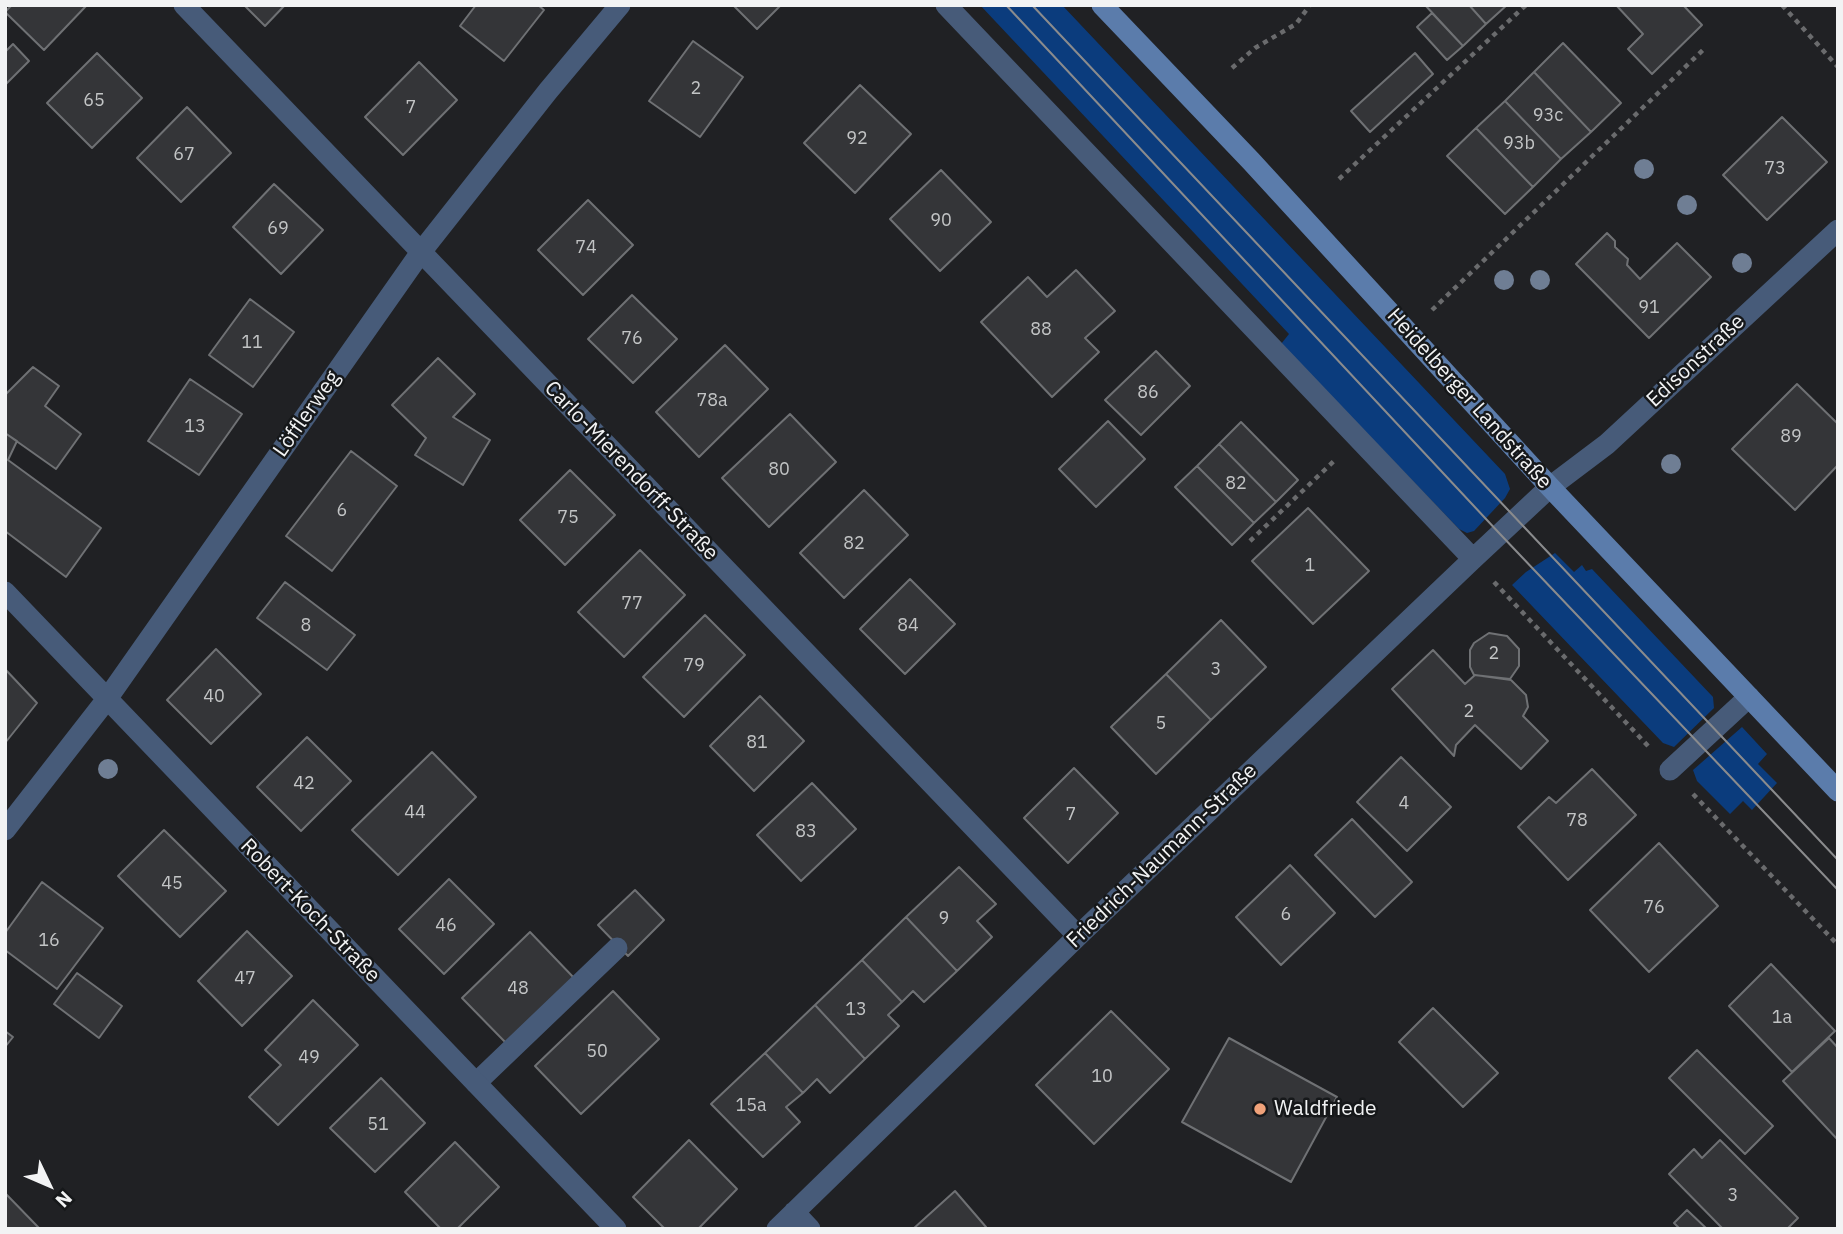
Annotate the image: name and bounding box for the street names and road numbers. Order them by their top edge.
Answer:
street label: Heidelberger Landstraße [1381,304,1557,494]
street label: Edisonstraße [1642,309,1750,413]
street label: Löfflerweg [268,366,346,462]
street label: Carlo-Mierendorff-Straße [539,376,723,566]
street label: Friedrich-Naumann-Straße [1062,759,1262,953]
street label: Robert-Koch-Straße [235,834,385,988]

